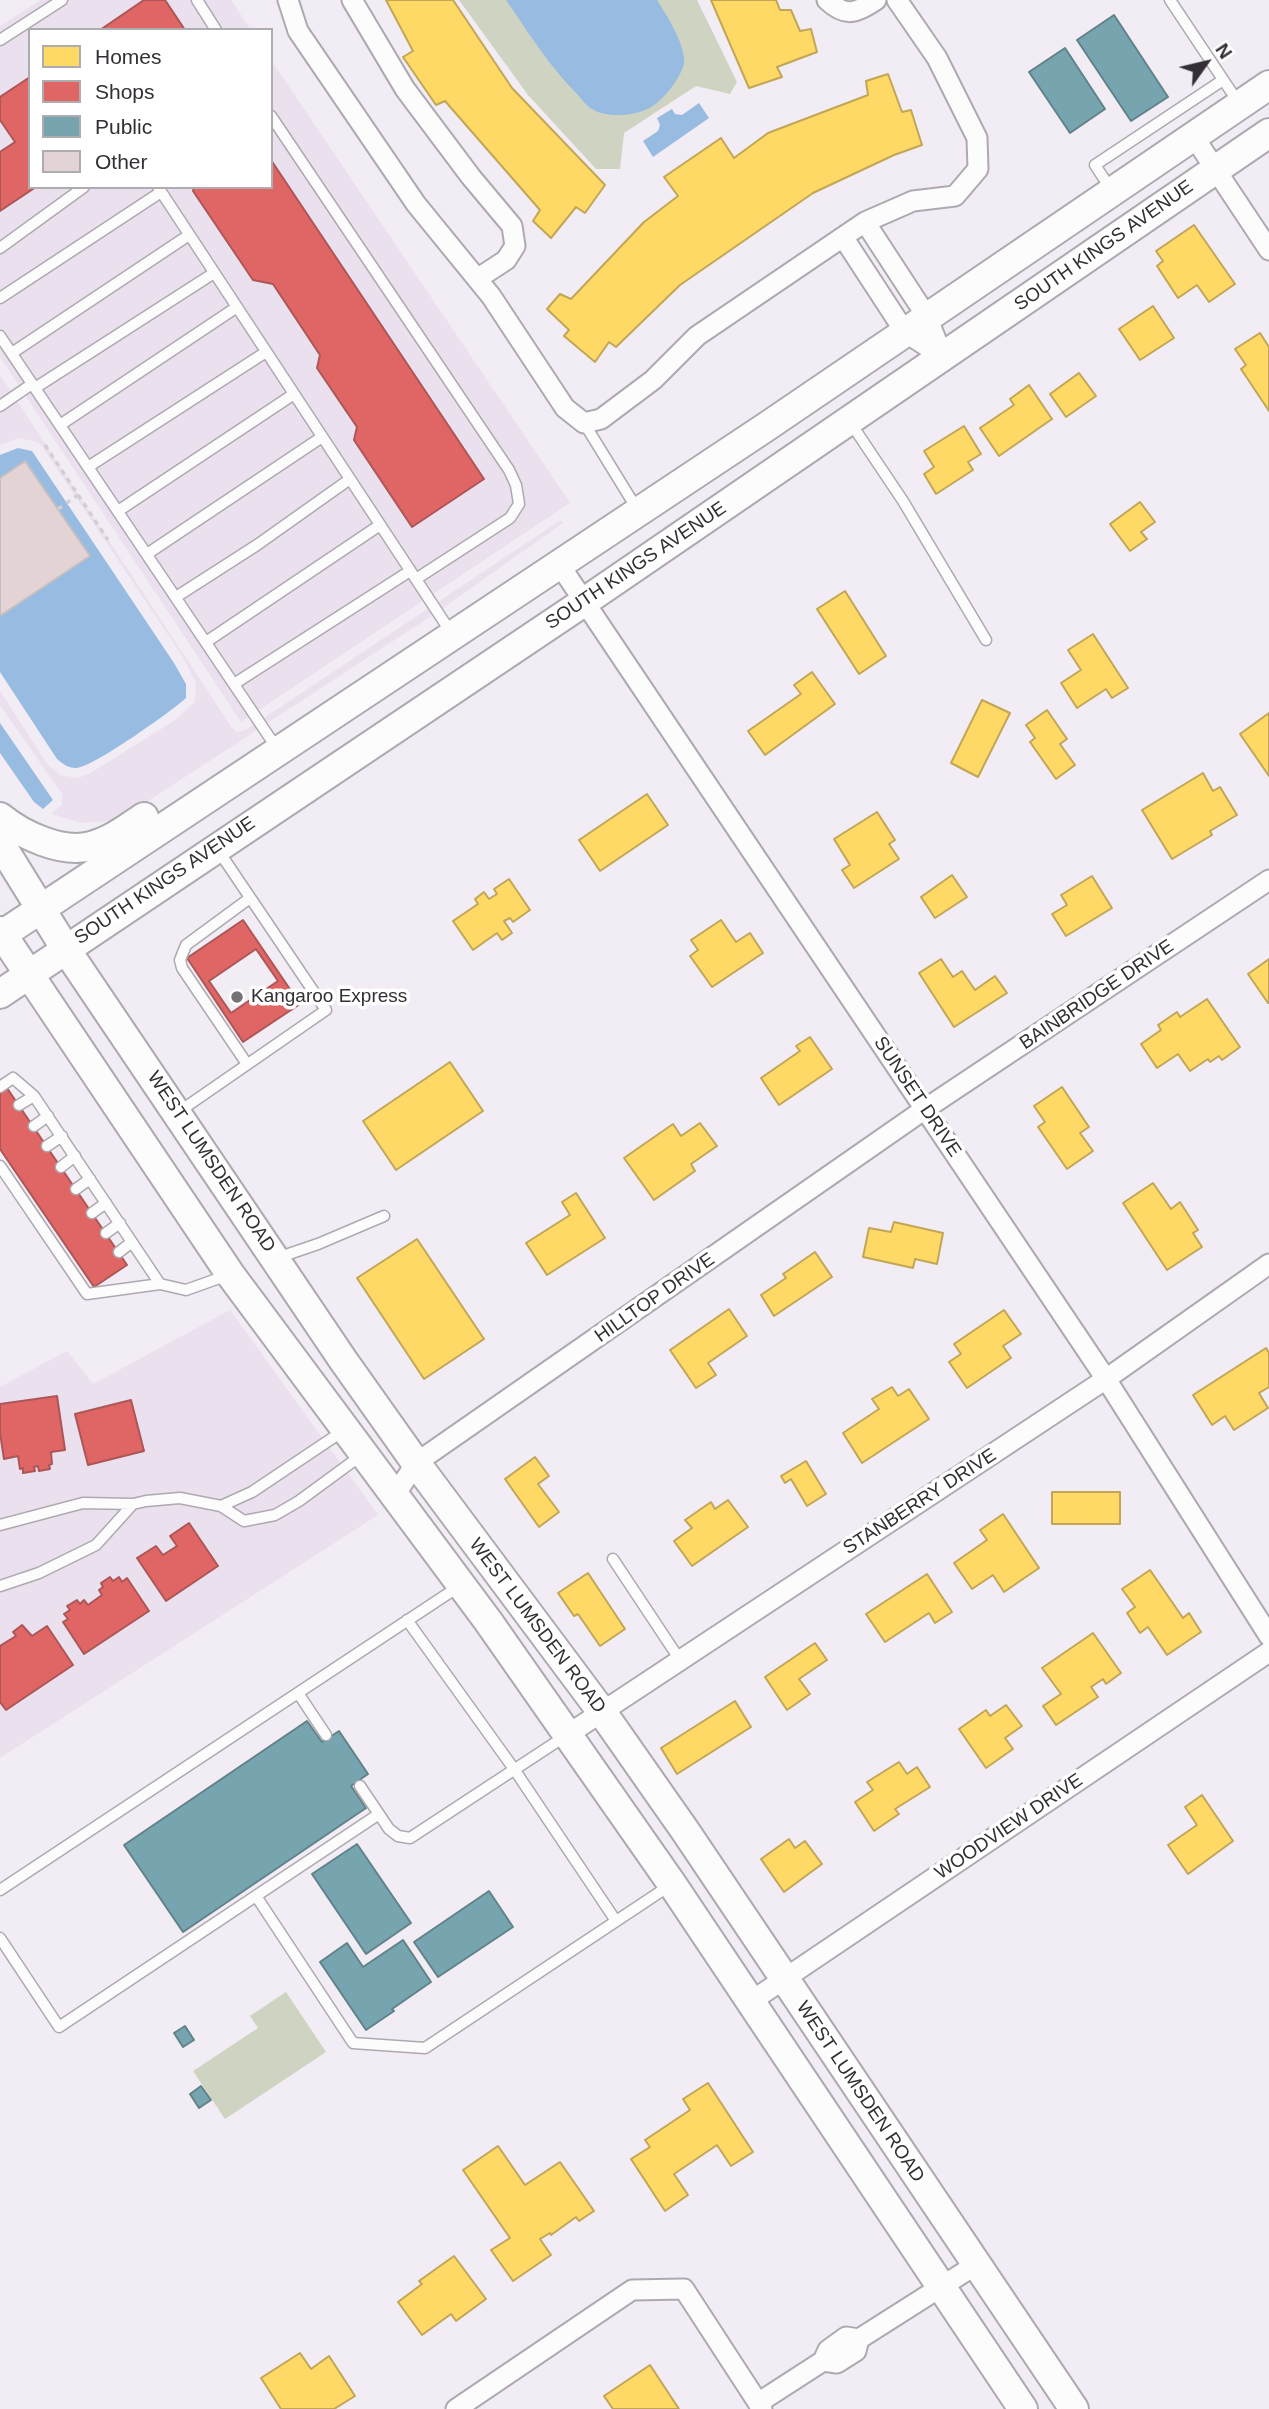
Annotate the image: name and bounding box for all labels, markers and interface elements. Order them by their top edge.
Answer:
legend [28,28,273,189]
north arrow [1171,28,1241,98]
text: N [1211,39,1236,63]
text: Homes [95,45,162,68]
text: Shops [95,80,155,103]
text: Public [95,115,152,138]
text: Other [95,150,148,173]
street label: SOUTH KINGS AVENUE [1010,176,1198,316]
street label: SOUTH KINGS AVENUE [541,497,731,635]
street label: SOUTH KINGS AVENUE [70,812,260,950]
street label: BAINBRIDGE DRIVE [1016,935,1178,1055]
place label: Kangaroo Express [251,986,407,1008]
marker: Kangaroo Express [229,989,245,1005]
street label: SUNSET DRIVE [868,1032,966,1162]
street label: WEST LUMSDEN ROAD [142,1067,280,1257]
street label: HILLTOP DRIVE [591,1248,719,1348]
street label: STANBERRY DRIVE [839,1444,1001,1560]
street label: WEST LUMSDEN ROAD [464,1534,610,1718]
street label: WOODVIEW DRIVE [931,1769,1087,1885]
street label: WEST LUMSDEN ROAD [791,1997,929,2187]

